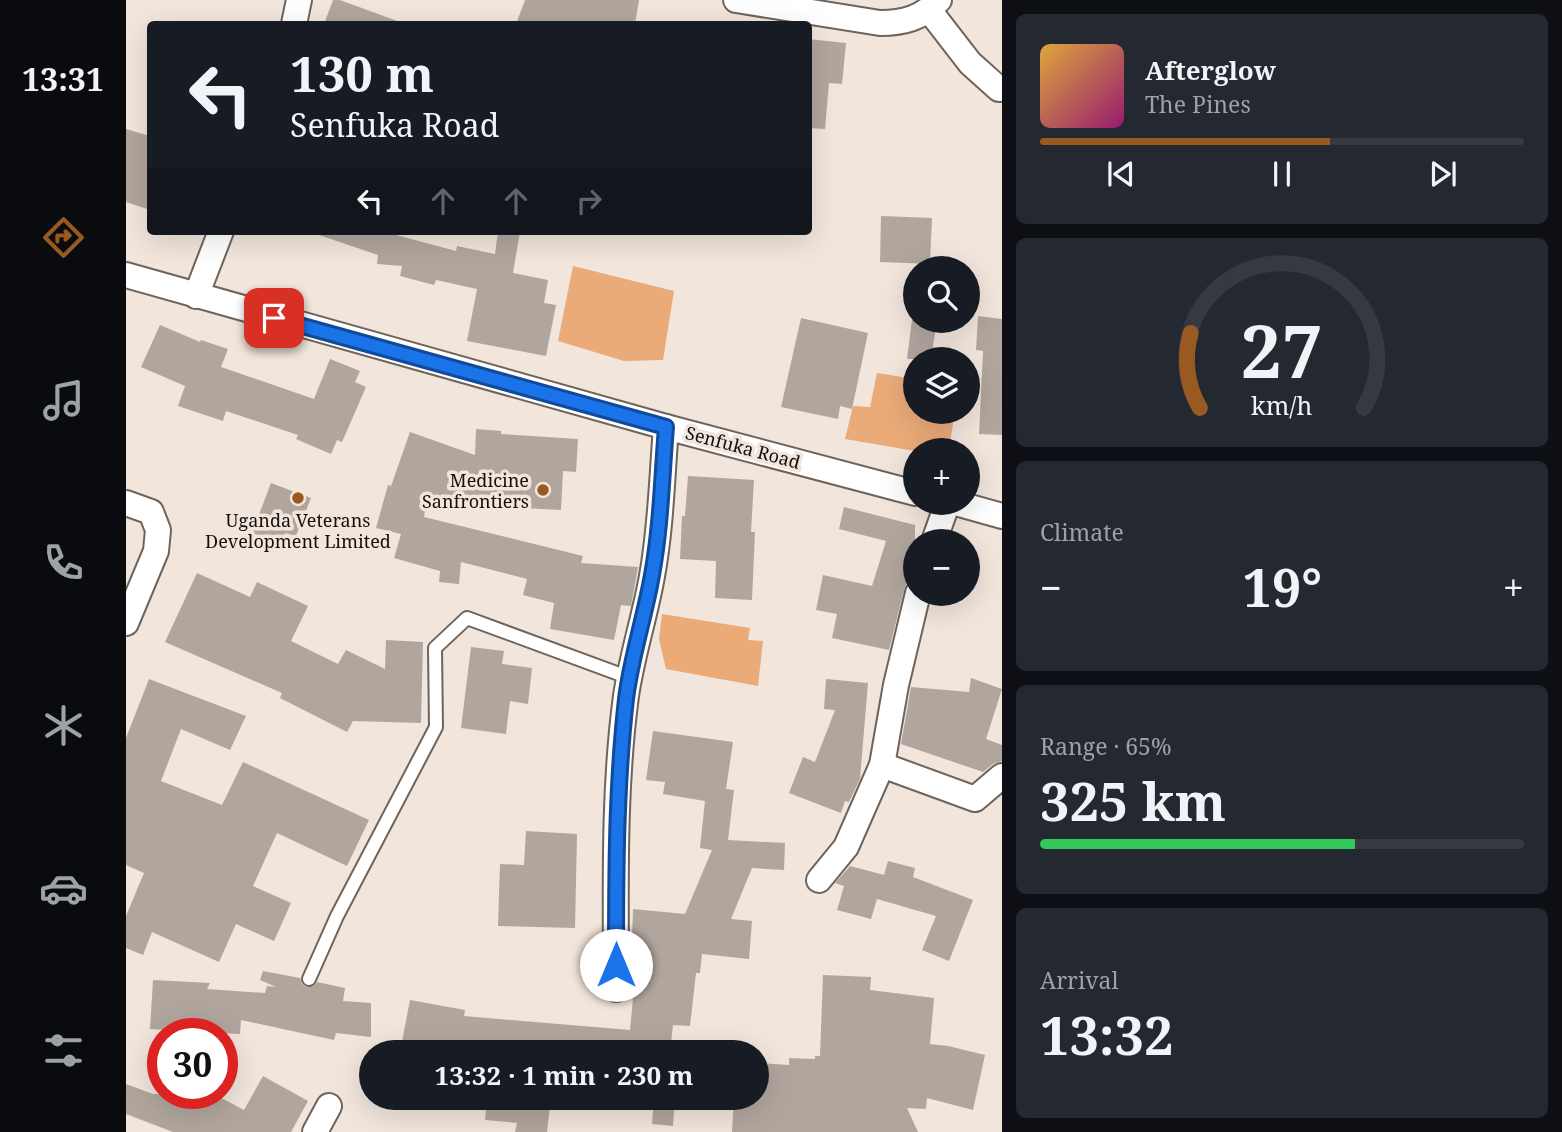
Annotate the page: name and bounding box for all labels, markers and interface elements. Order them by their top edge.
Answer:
text: 130 m [290,40,434,106]
icon: left [175,49,266,140]
text: Afterglow [1145,52,1276,88]
text: 13:31 [22,57,104,100]
text: The Pines [1145,88,1251,120]
text: Senfuka Road [290,103,499,146]
icon: previous [1102,155,1140,193]
icon: pause [1263,155,1301,193]
icon: next [1424,155,1462,193]
icon: left [351,182,389,220]
icon: ahead [424,182,462,220]
icon: ahead [497,182,535,220]
icon: right [570,182,608,220]
icon: directions [39,213,88,262]
map controls [903,256,980,606]
button: search [903,256,980,333]
pin [244,288,304,348]
icon: arrive [255,299,293,337]
text: 27 [1241,301,1323,400]
button: layers [903,347,980,424]
icon: music [39,376,88,425]
text: km/h [1251,388,1313,422]
street label: Senfuka Road [683,420,803,474]
button: + [903,438,980,515]
place label: Medicine Sanfrontiers [422,468,529,513]
marker: Medicine Sanfrontiers [535,482,551,498]
marker: Uganda Veterans Development Limited [290,490,306,506]
place label: Uganda Veterans Development Limited [205,508,391,553]
text: Climate [1040,516,1124,548]
button: − [903,529,980,606]
icon: phone [39,538,88,587]
text: 19° [1243,551,1322,622]
text: − [1040,561,1062,613]
text: + [1503,561,1524,613]
icon: climate [39,701,88,750]
text: Range · 65% [1040,730,1172,762]
text: 325 km [1040,765,1226,836]
icon: car [39,864,88,913]
position arrow [579,928,653,1002]
text: Arrival [1040,964,1119,996]
text: 13:32 [1040,999,1173,1070]
speed limit sign: 30 [147,1018,238,1109]
icon: filters [39,1026,88,1075]
text: 13:32 · 1 min · 230 m [434,1057,694,1093]

